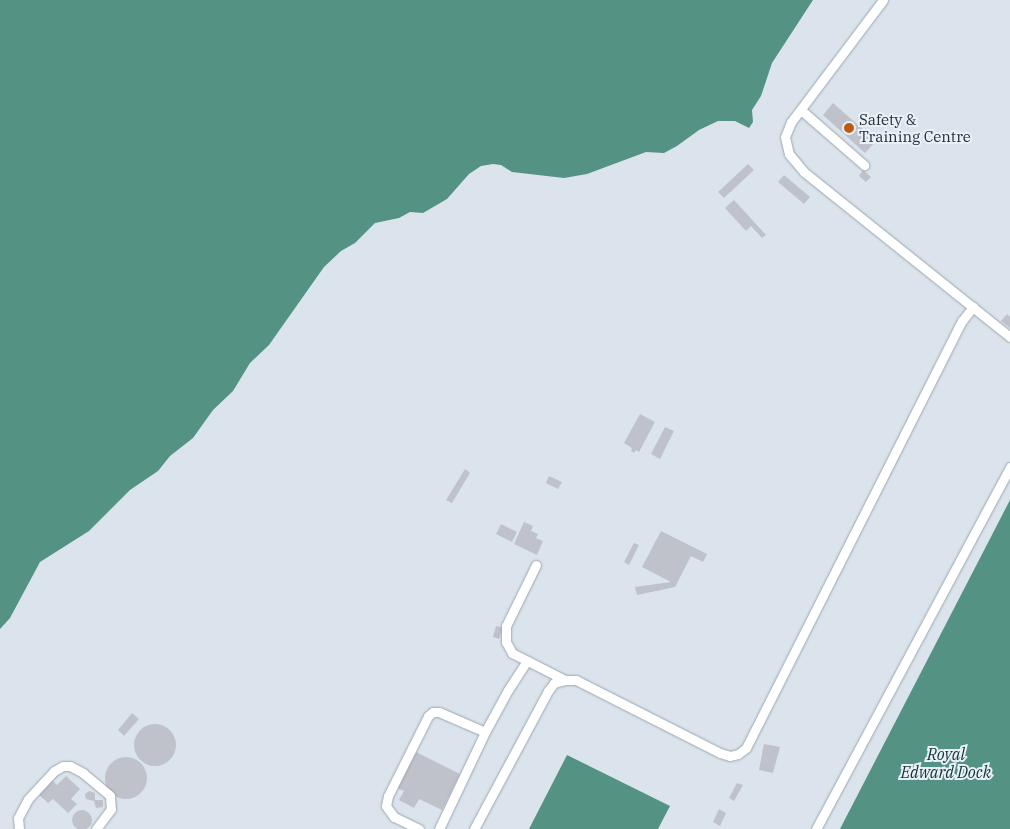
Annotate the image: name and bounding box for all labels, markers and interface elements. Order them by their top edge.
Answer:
place label: Safety & Training Centre [859,110,971,145]
marker: Safety & Training Centre [843,122,855,134]
water label: Royal Edward Dock [901,744,991,782]

